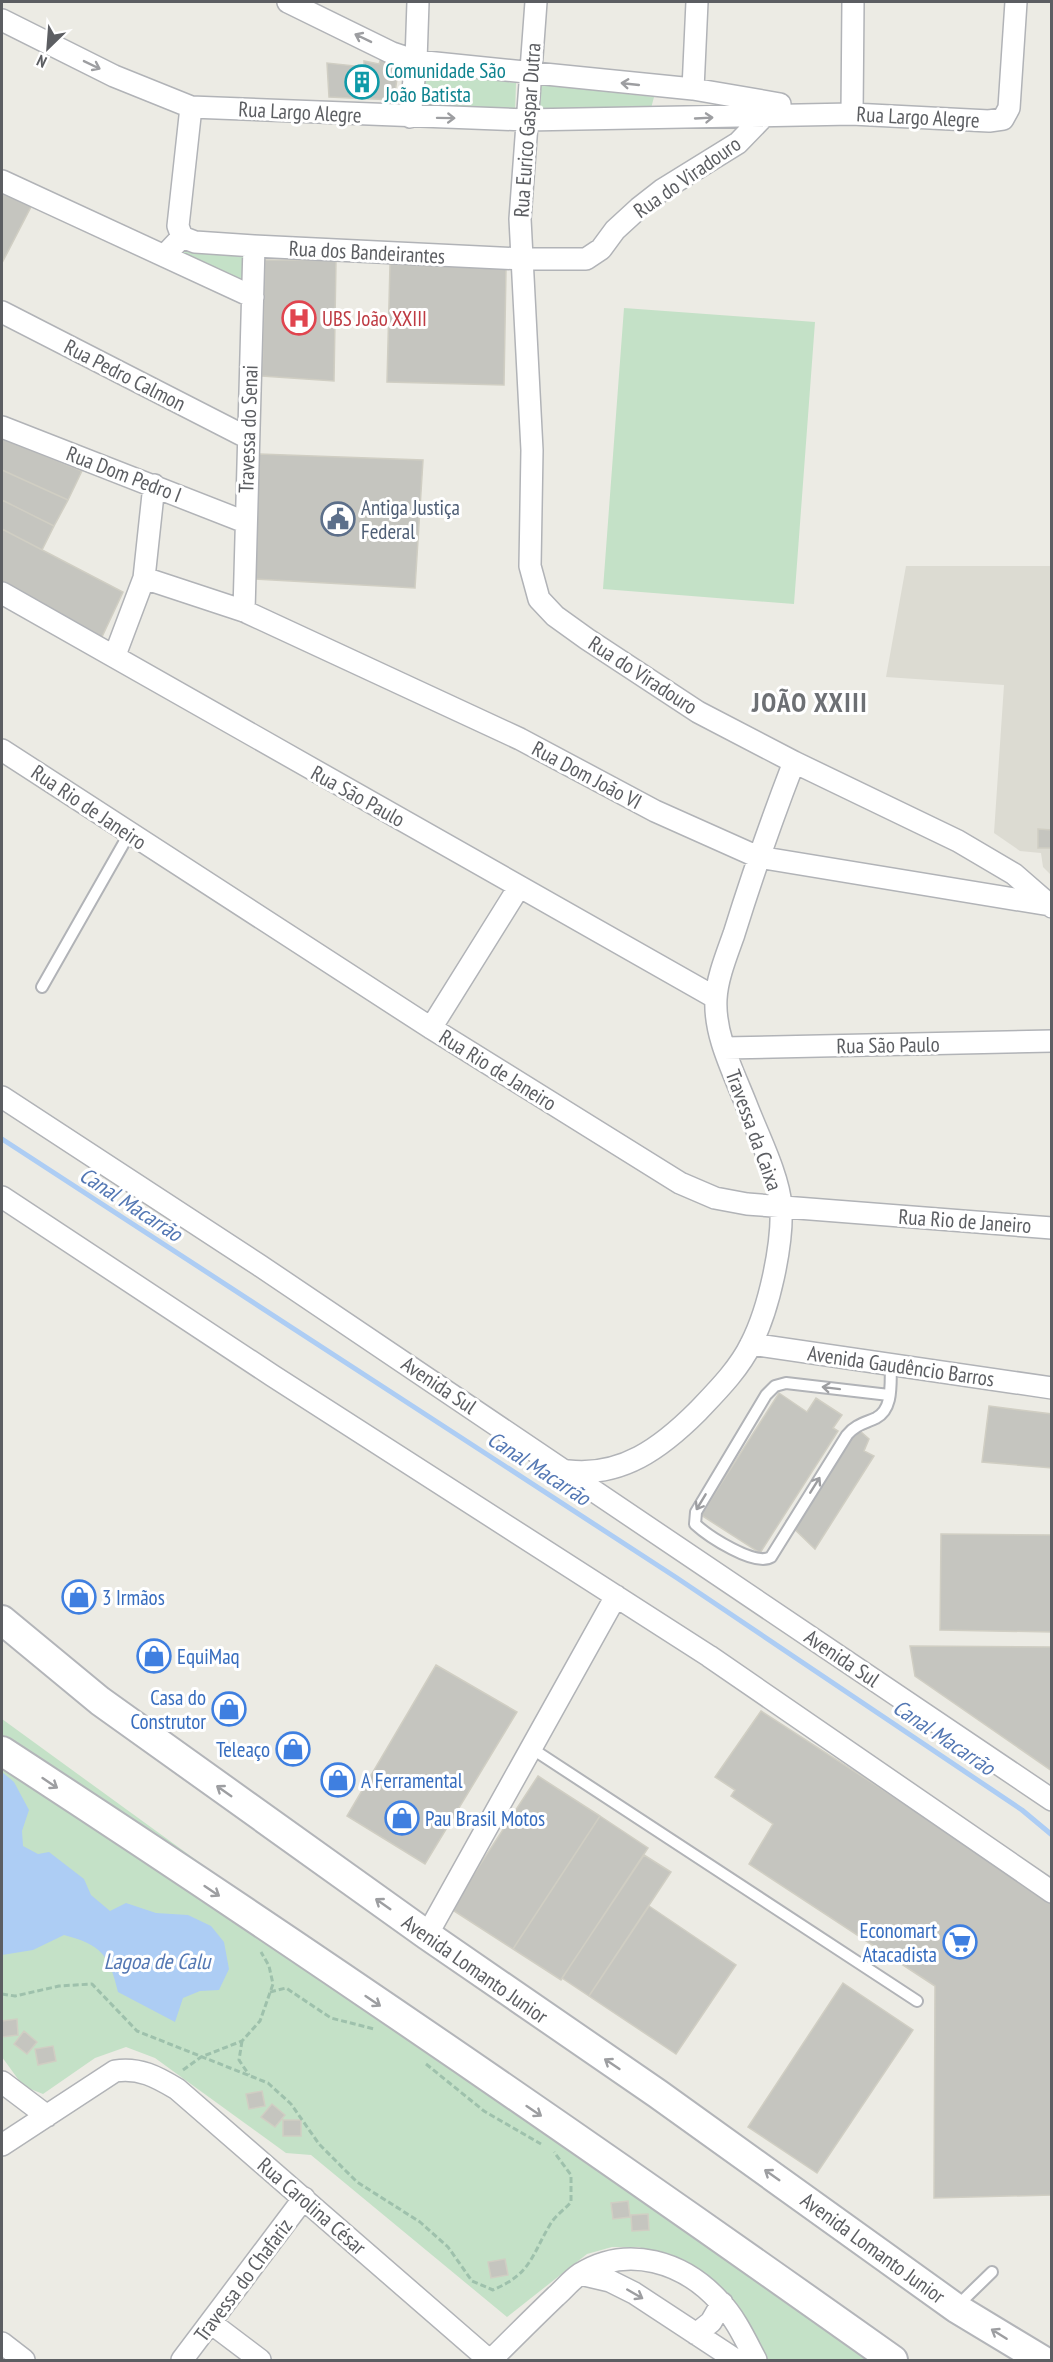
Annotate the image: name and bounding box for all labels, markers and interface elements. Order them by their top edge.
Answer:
north arrow [18,18,78,78]
one-way arrow [354,32,372,43]
street label: Rua Eurico Gaspar Dutra [507,42,547,218]
text: N [34,51,50,72]
place label: Comunidade São João Batista [384,57,506,108]
one-way arrow [82,59,100,71]
building icon: Comunidade São João Batista [344,64,380,100]
one-way arrow [621,78,641,89]
street label: Rua Largo Alegre [238,95,362,129]
street label: Rua Largo Alegre [856,100,980,134]
one-way arrow [435,112,455,123]
one-way arrow [693,112,713,123]
street label: Rua do Viradouro [628,130,746,224]
street label: Rua dos Bandeirantes [288,234,446,270]
hospital icon: UBS João XXIII [281,300,317,336]
place label: UBS João XXIII [322,305,427,332]
street label: Rua Pedro Calmon [60,333,190,417]
street label: Travessa do Senai [232,365,264,493]
street label: Rua Dom Pedro I [63,440,185,508]
place label: Antiga Justiça Federal [361,494,460,545]
public building icon: Antiga Justiça Federal [320,501,356,537]
street label: Rua do Viradouro [583,630,703,720]
district label: JOÃO XXIII [751,685,868,719]
street label: Rua Dom João VI [527,735,647,815]
street label: Rua Rio de Janeiro [26,759,152,855]
street label: Rua São Paulo [306,759,410,833]
street label: Rua Rio de Janeiro [434,1023,562,1117]
street label: Rua São Paulo [836,1031,940,1059]
street label: Travessa da Caixa [720,1066,788,1194]
water label: Canal Macarrão [74,1160,189,1248]
street label: Rua Rio de Janeiro [898,1203,1032,1239]
street label: Avenida Gaudêncio Barros [806,1340,996,1392]
street label: Avenida Sul [396,1350,482,1420]
one-way arrow [822,1383,842,1394]
water label: Canal Macarrão [482,1424,597,1512]
one-way arrow [809,1477,822,1494]
one-way arrow [695,1493,707,1510]
shop icon: 3 Irmãos [61,1579,97,1615]
place label: 3 Irmãos [102,1584,165,1611]
street label: Avenida Sul [799,1623,885,1693]
shop icon: EquiMaq [136,1638,172,1674]
place label: EquiMaq [177,1643,240,1670]
place label: Casa do Construtor [131,1684,206,1735]
shop icon: Casa do Construtor [211,1691,247,1727]
water label: Canal Macarrão [888,1693,1001,1782]
shop icon: Teleaço [275,1731,311,1767]
place label: Teleaço [216,1736,270,1763]
shop icon: A Ferramental [320,1762,356,1798]
place label: A Ferramental [361,1767,463,1794]
one-way arrow [42,1777,58,1789]
one-way arrow [217,1785,233,1797]
shop icon: Pau Brasil Motos [384,1800,420,1836]
place label: Pau Brasil Motos [425,1805,545,1832]
one-way arrow [204,1885,220,1897]
one-way arrow [376,1898,392,1910]
street label: Avenida Lomanto Junior [397,1909,553,2029]
place label: Economart Atacadista [859,1917,937,1968]
supermarket icon: Economart Atacadista [942,1924,978,1960]
water label: Lagoa de Calu [104,1947,212,1975]
one-way arrow [365,1995,381,2007]
one-way arrow [604,2058,621,2070]
one-way arrow [526,2105,542,2117]
street label: Rua Carolina César [252,2151,372,2261]
one-way arrow [765,2169,781,2181]
street label: Avenida Lomanto Junior [796,2187,951,2310]
street label: Travessa do Chafariz [188,2213,298,2347]
one-way arrow [626,2288,643,2300]
one-way arrow [991,2328,1008,2340]

